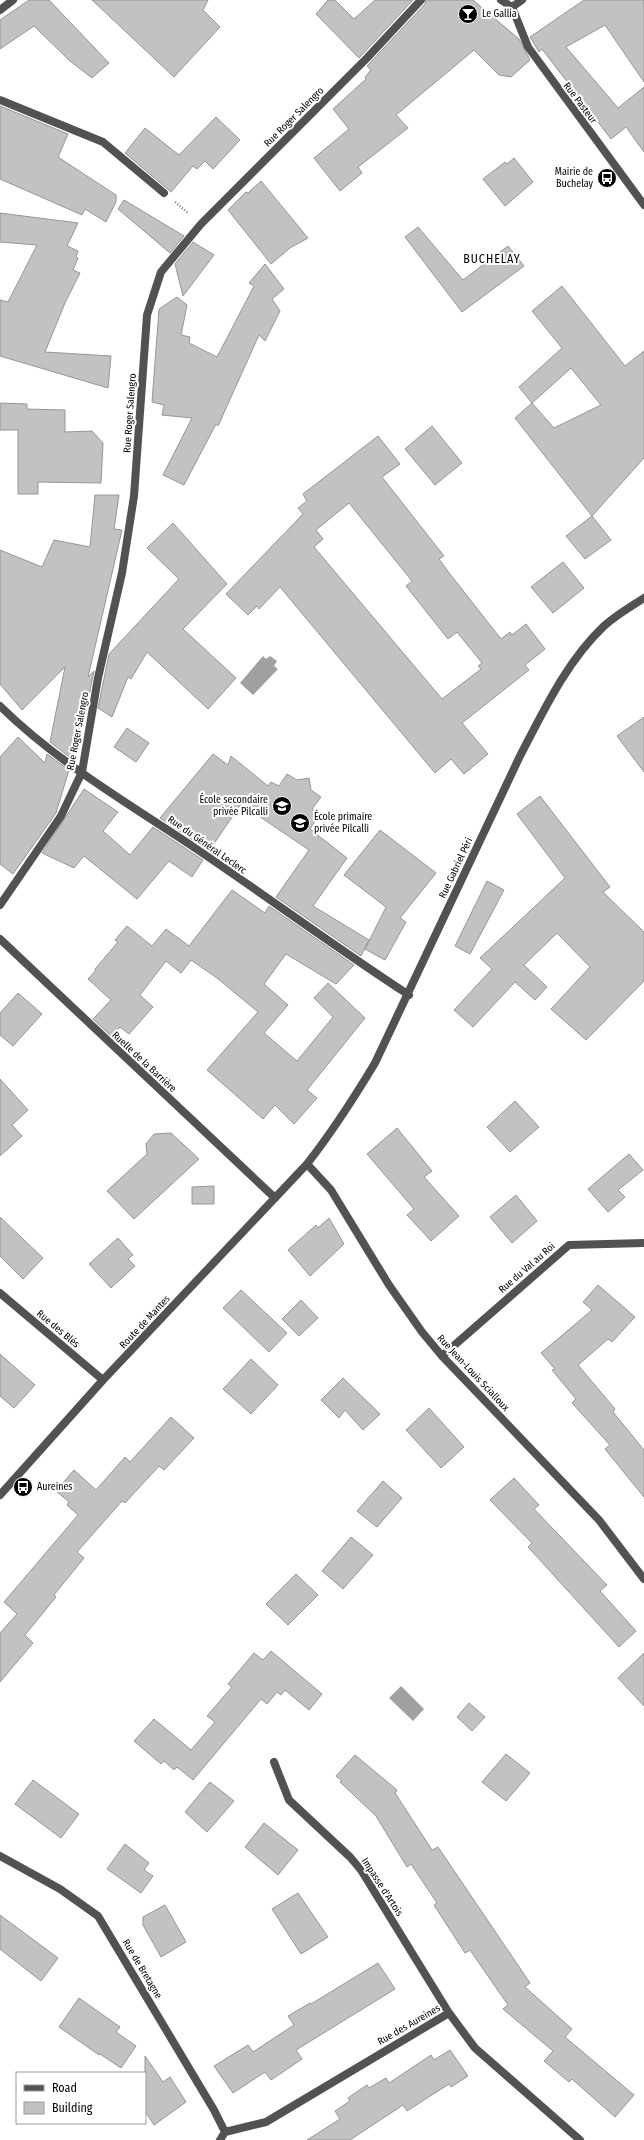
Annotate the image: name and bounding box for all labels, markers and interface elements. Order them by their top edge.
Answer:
bar icon: Le Gallia [457,3,479,25]
place label: Le Gallia [482,8,517,20]
street label: Rue Pasteur [561,80,600,126]
street label: Rue Roger Salengro [262,85,326,149]
place label: Mairie de Buchelay [555,166,594,190]
bus stop icon: Mairie de Buchelay [596,167,618,189]
district label: BUCHELAY [463,252,521,266]
street label: Rue Roger Salengro [121,373,139,453]
street label: Rue Roger Salengro [65,691,91,771]
place label: École secondaire privée Pilcalli [200,792,268,818]
school or university icon: École secondaire privée Pilcalli [271,795,293,817]
place label: École primaire privée Pilcalli [314,809,372,835]
school or university icon: École primaire privée Pilcalli [289,812,311,834]
street label: Rue du Général Leclerc [165,813,249,877]
street label: Rue Gabriel Péri [437,836,475,900]
street label: Ruelle de la Barrière [109,1029,179,1095]
street label: Rue du Val au Roi [496,1240,558,1296]
street label: Route de Mantes [117,1293,173,1351]
street label: Rue des Blés [34,1308,82,1350]
street label: Rue Jean-Louis Scialloux [435,1332,512,1414]
bus stop icon: Aureines [12,1476,34,1498]
place label: Aureines [37,1481,73,1493]
street label: Impasse d'Artois [359,1856,405,1918]
street label: Rue de Bretagne [120,1937,164,2001]
street label: Rue des Aureines [375,2002,443,2048]
legend [16,2072,146,2124]
text: Road [52,2081,77,2095]
text: Building [52,2101,93,2115]

